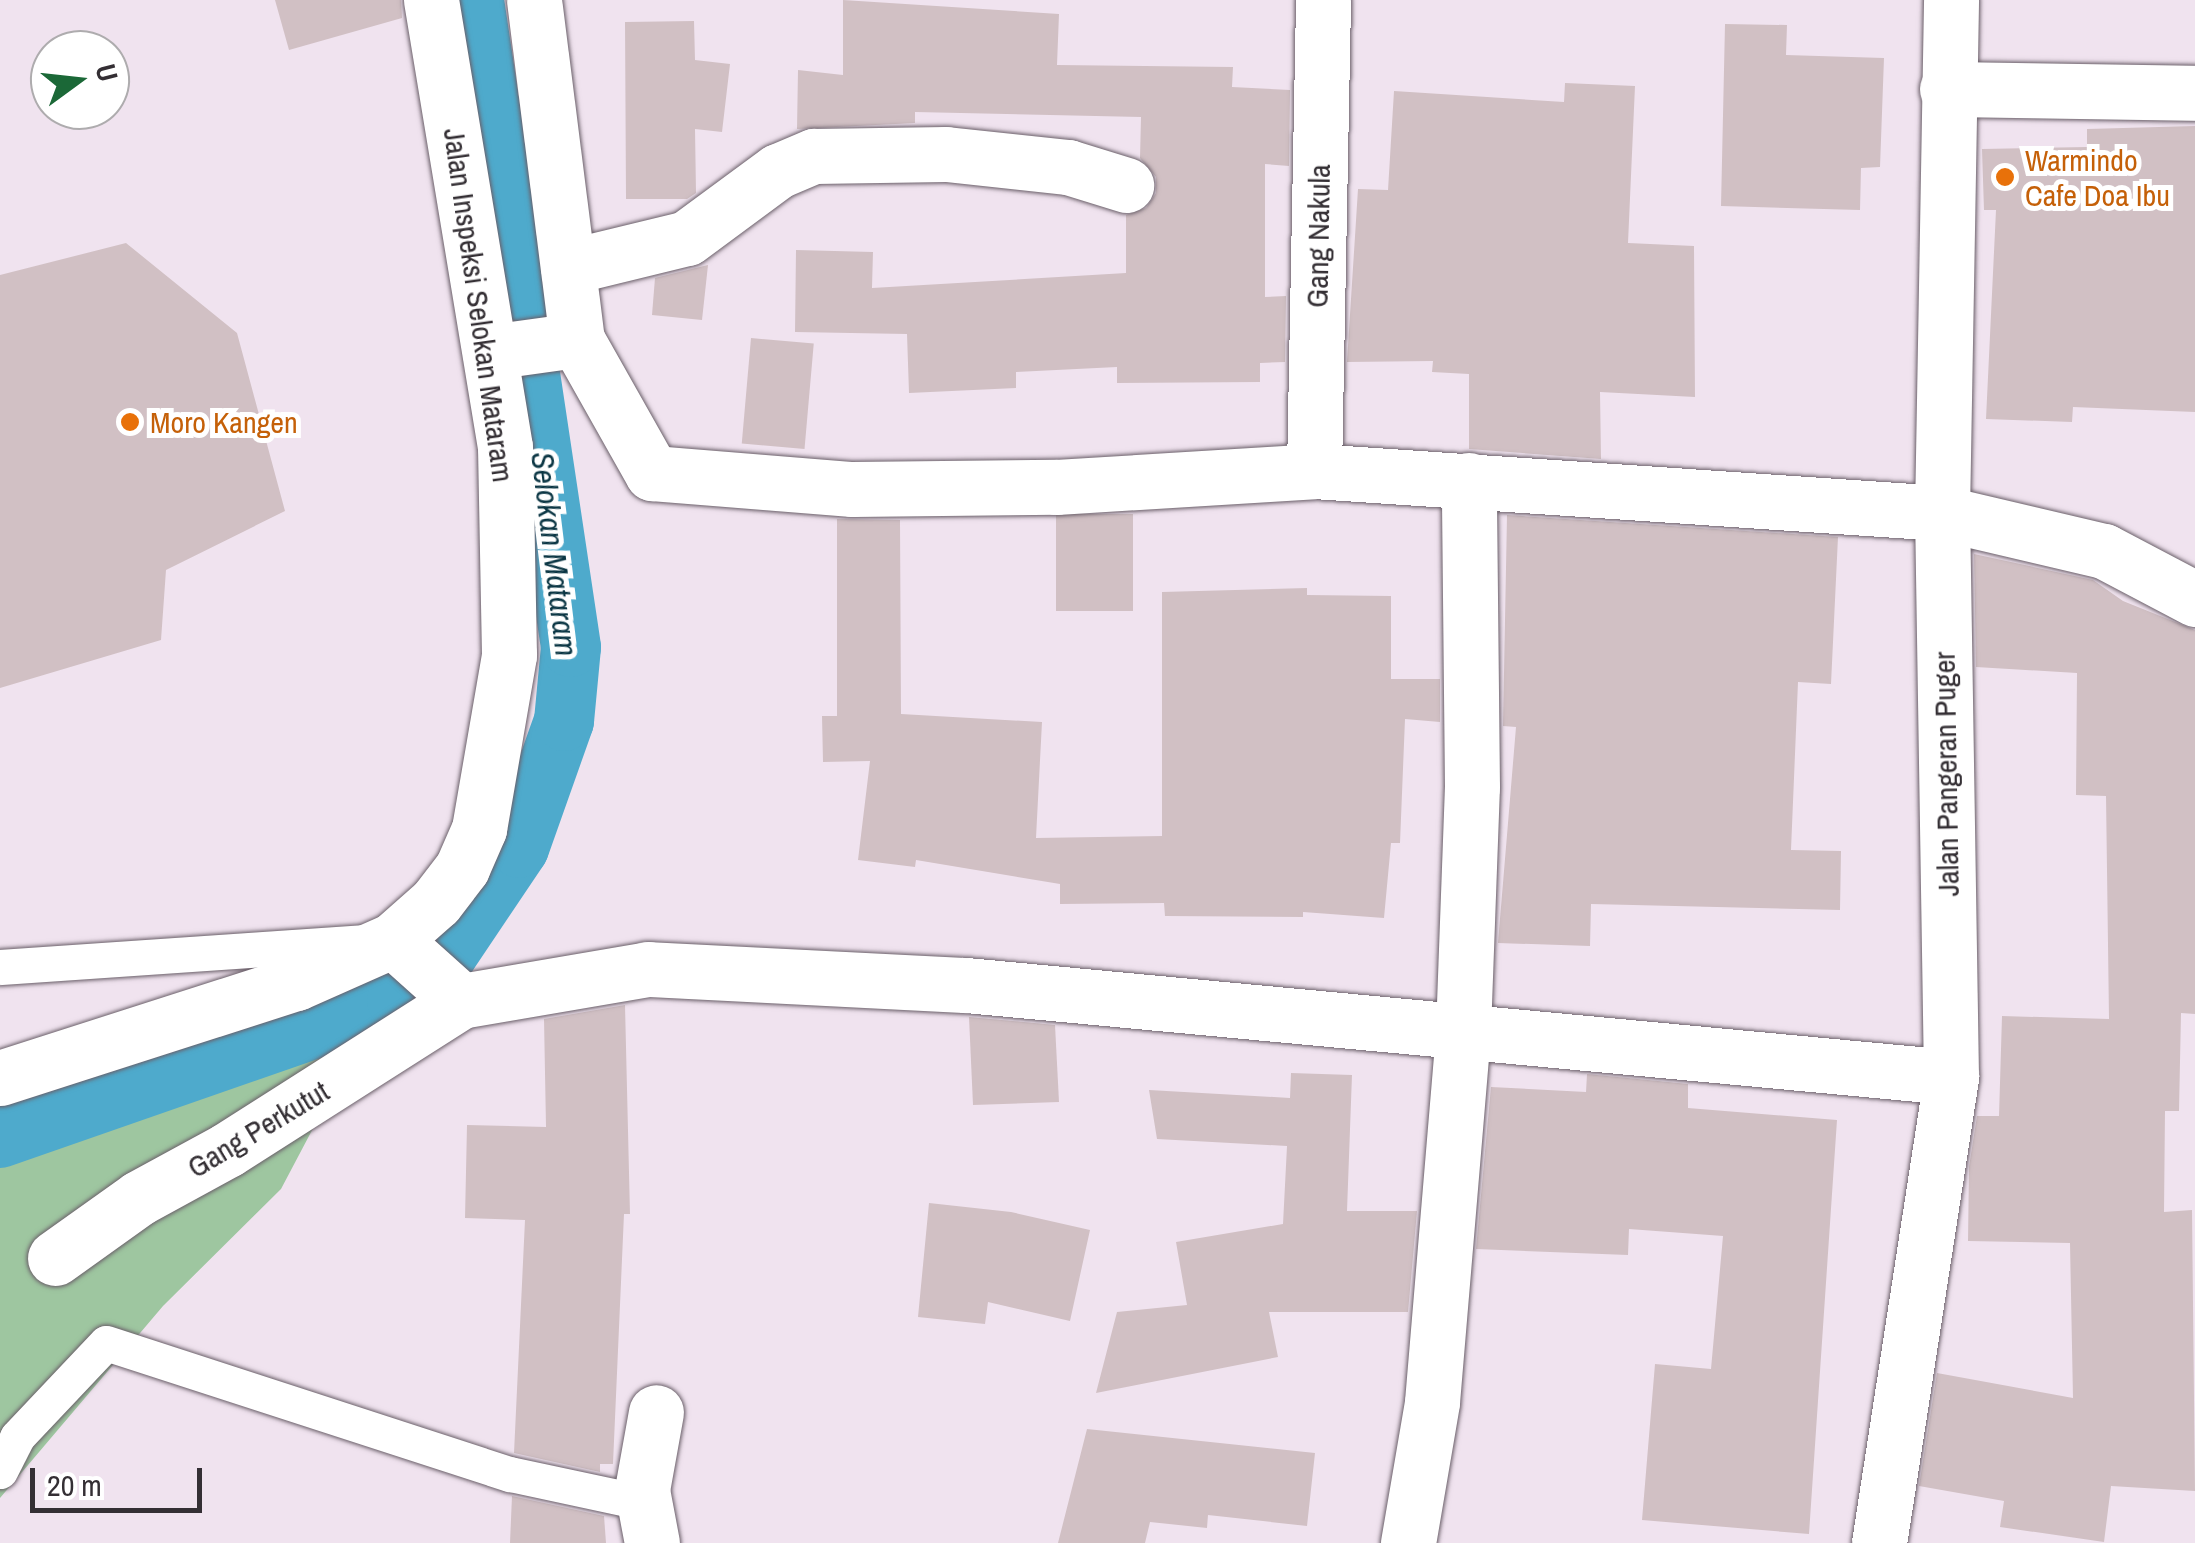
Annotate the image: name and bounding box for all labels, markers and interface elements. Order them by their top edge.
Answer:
north arrow [30,30,130,130]
text: U [87,60,128,86]
street label: Jalan Inspeksi Selokan Mataram [436,126,522,484]
place label: Warmindo Cafe Doa Ibu [2025,142,2170,212]
street label: Gang Nakula [1299,164,1337,308]
marker: Warmindo Cafe Doa Ibu [1994,166,2016,188]
place label: Moro Kangen [150,404,298,440]
marker: Moro Kangen [119,411,141,433]
water label: Selokan Mataram [522,450,586,658]
street label: Jalan Pangeran Puger [1926,651,1966,897]
street label: Gang Perkutut [181,1073,335,1185]
scale bar [35,1448,208,1510]
text: 20 m [47,1465,102,1505]

